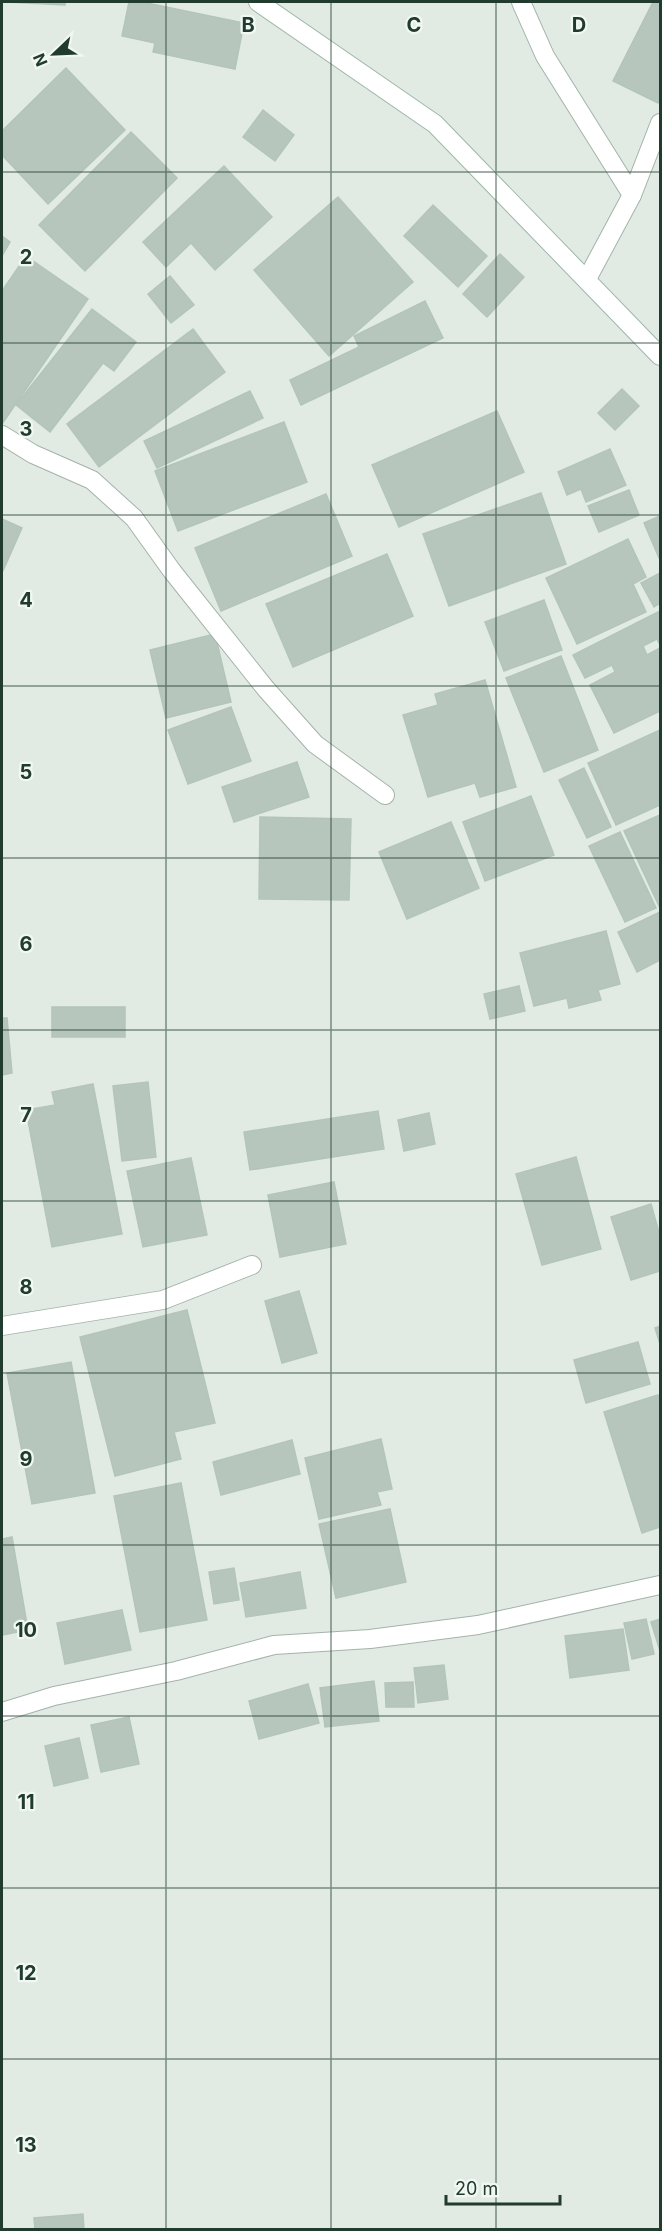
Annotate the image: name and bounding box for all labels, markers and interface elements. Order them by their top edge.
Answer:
text: B [241,13,255,37]
text: C [407,13,421,37]
text: D [572,13,586,37]
north arrow [24,24,84,84]
text: N [29,50,52,69]
text: 2 [20,245,32,269]
text: 3 [20,417,32,441]
text: 4 [19,588,33,612]
text: 5 [20,760,32,784]
text: 6 [20,932,33,956]
text: 7 [20,1103,32,1127]
text: 8 [19,1275,33,1299]
text: 9 [20,1447,33,1471]
text: 10 [15,1618,37,1642]
text: 11 [17,1790,35,1814]
text: 12 [15,1961,37,1985]
text: 13 [15,2133,37,2157]
scale bar [446,2168,560,2206]
text: 20 m [455,2178,498,2199]

